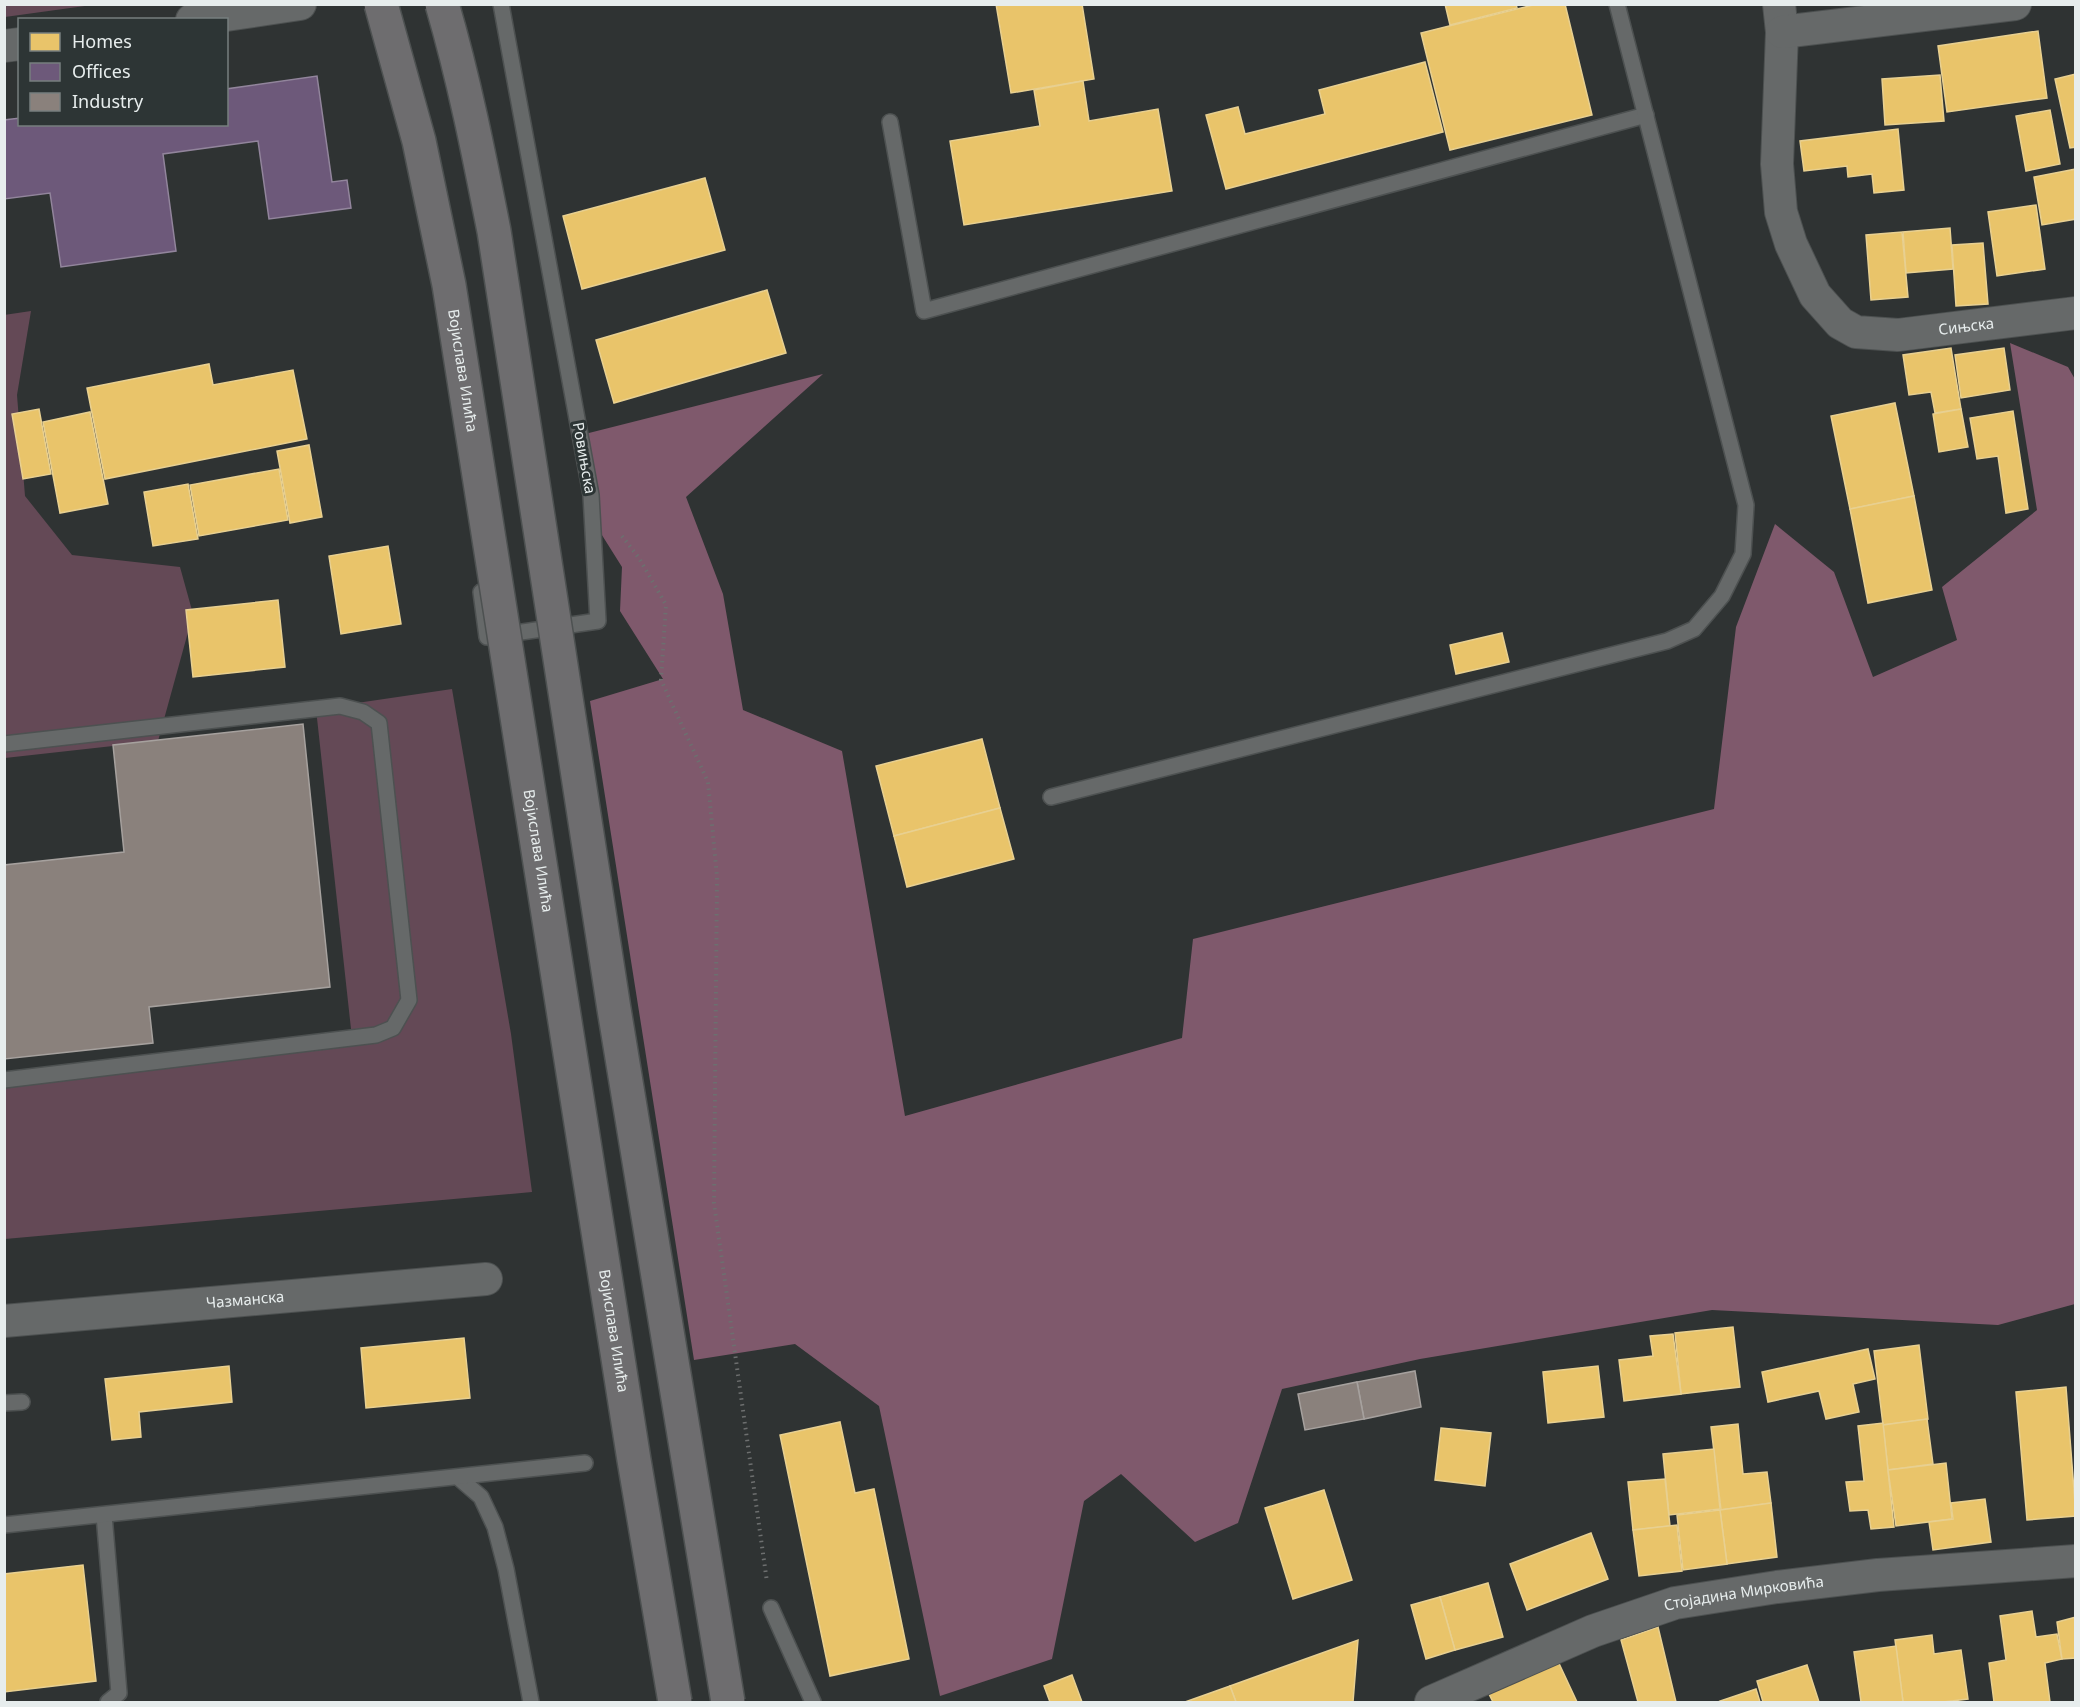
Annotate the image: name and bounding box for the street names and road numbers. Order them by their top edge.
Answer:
street label: Војислава Илића [444,308,483,433]
street label: Сињска [1937,312,1995,339]
street label: Ровињска [569,420,601,495]
street label: Војислава Илића [520,788,559,914]
street label: Војислава Илића [595,1268,634,1394]
street label: Чазманска [205,1286,285,1312]
street label: Стојадина Мирковића [1661,1571,1825,1615]

